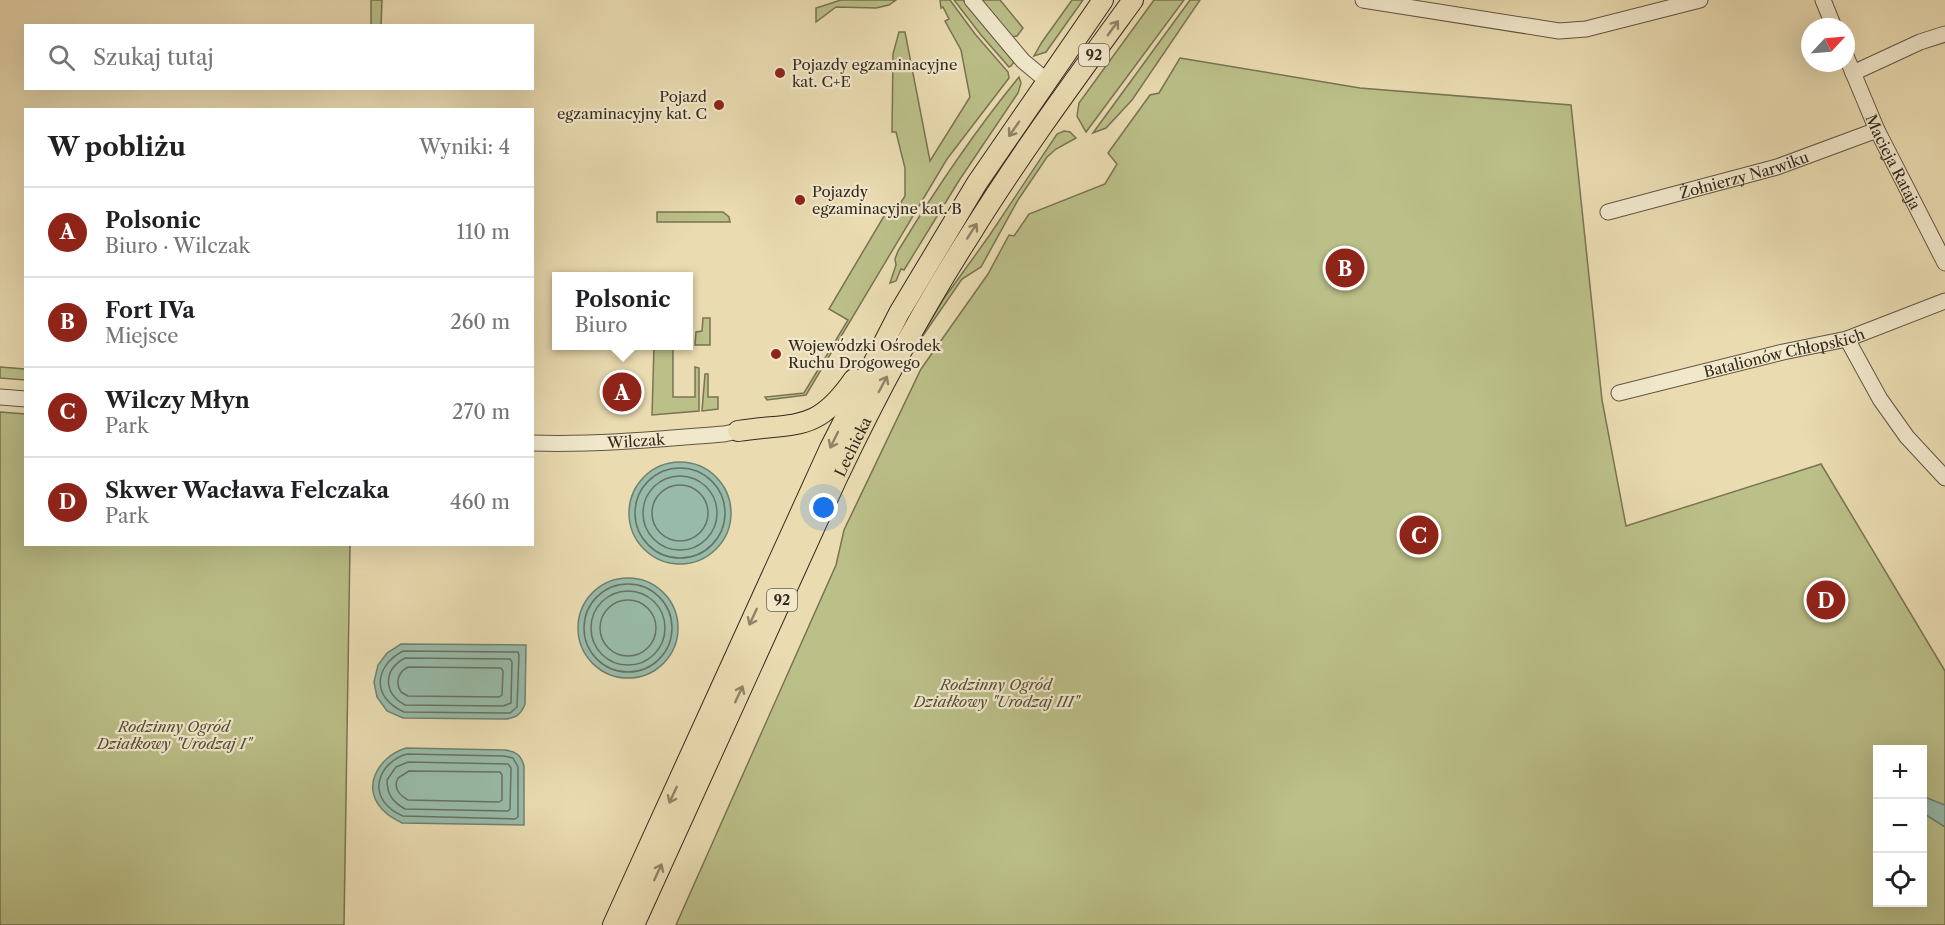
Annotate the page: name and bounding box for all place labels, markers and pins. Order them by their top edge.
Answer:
place label: Pojazdy egzaminacyjne kat. C+E [792,55,957,91]
marker: Pojazdy egzaminacyjne kat. C+E [773,66,787,80]
place label: Pojazd egzaminacyjny kat. C [557,87,707,123]
marker: Pojazd egzaminacyjny kat. C [712,98,726,112]
place label: Pojazdy egzaminacyjne kat. B [812,182,962,218]
marker: Pojazdy egzaminacyjne kat. B [793,193,807,207]
pin: B [1326,246,1364,290]
place label: Wojewódzki Ośrodek Ruchu Drogowego [787,336,942,372]
marker: Wojewódzki Ośrodek Ruchu Drogowego [769,347,783,361]
pin: A [602,370,642,414]
pin: C [1400,512,1438,558]
pin: D [1806,578,1846,622]

